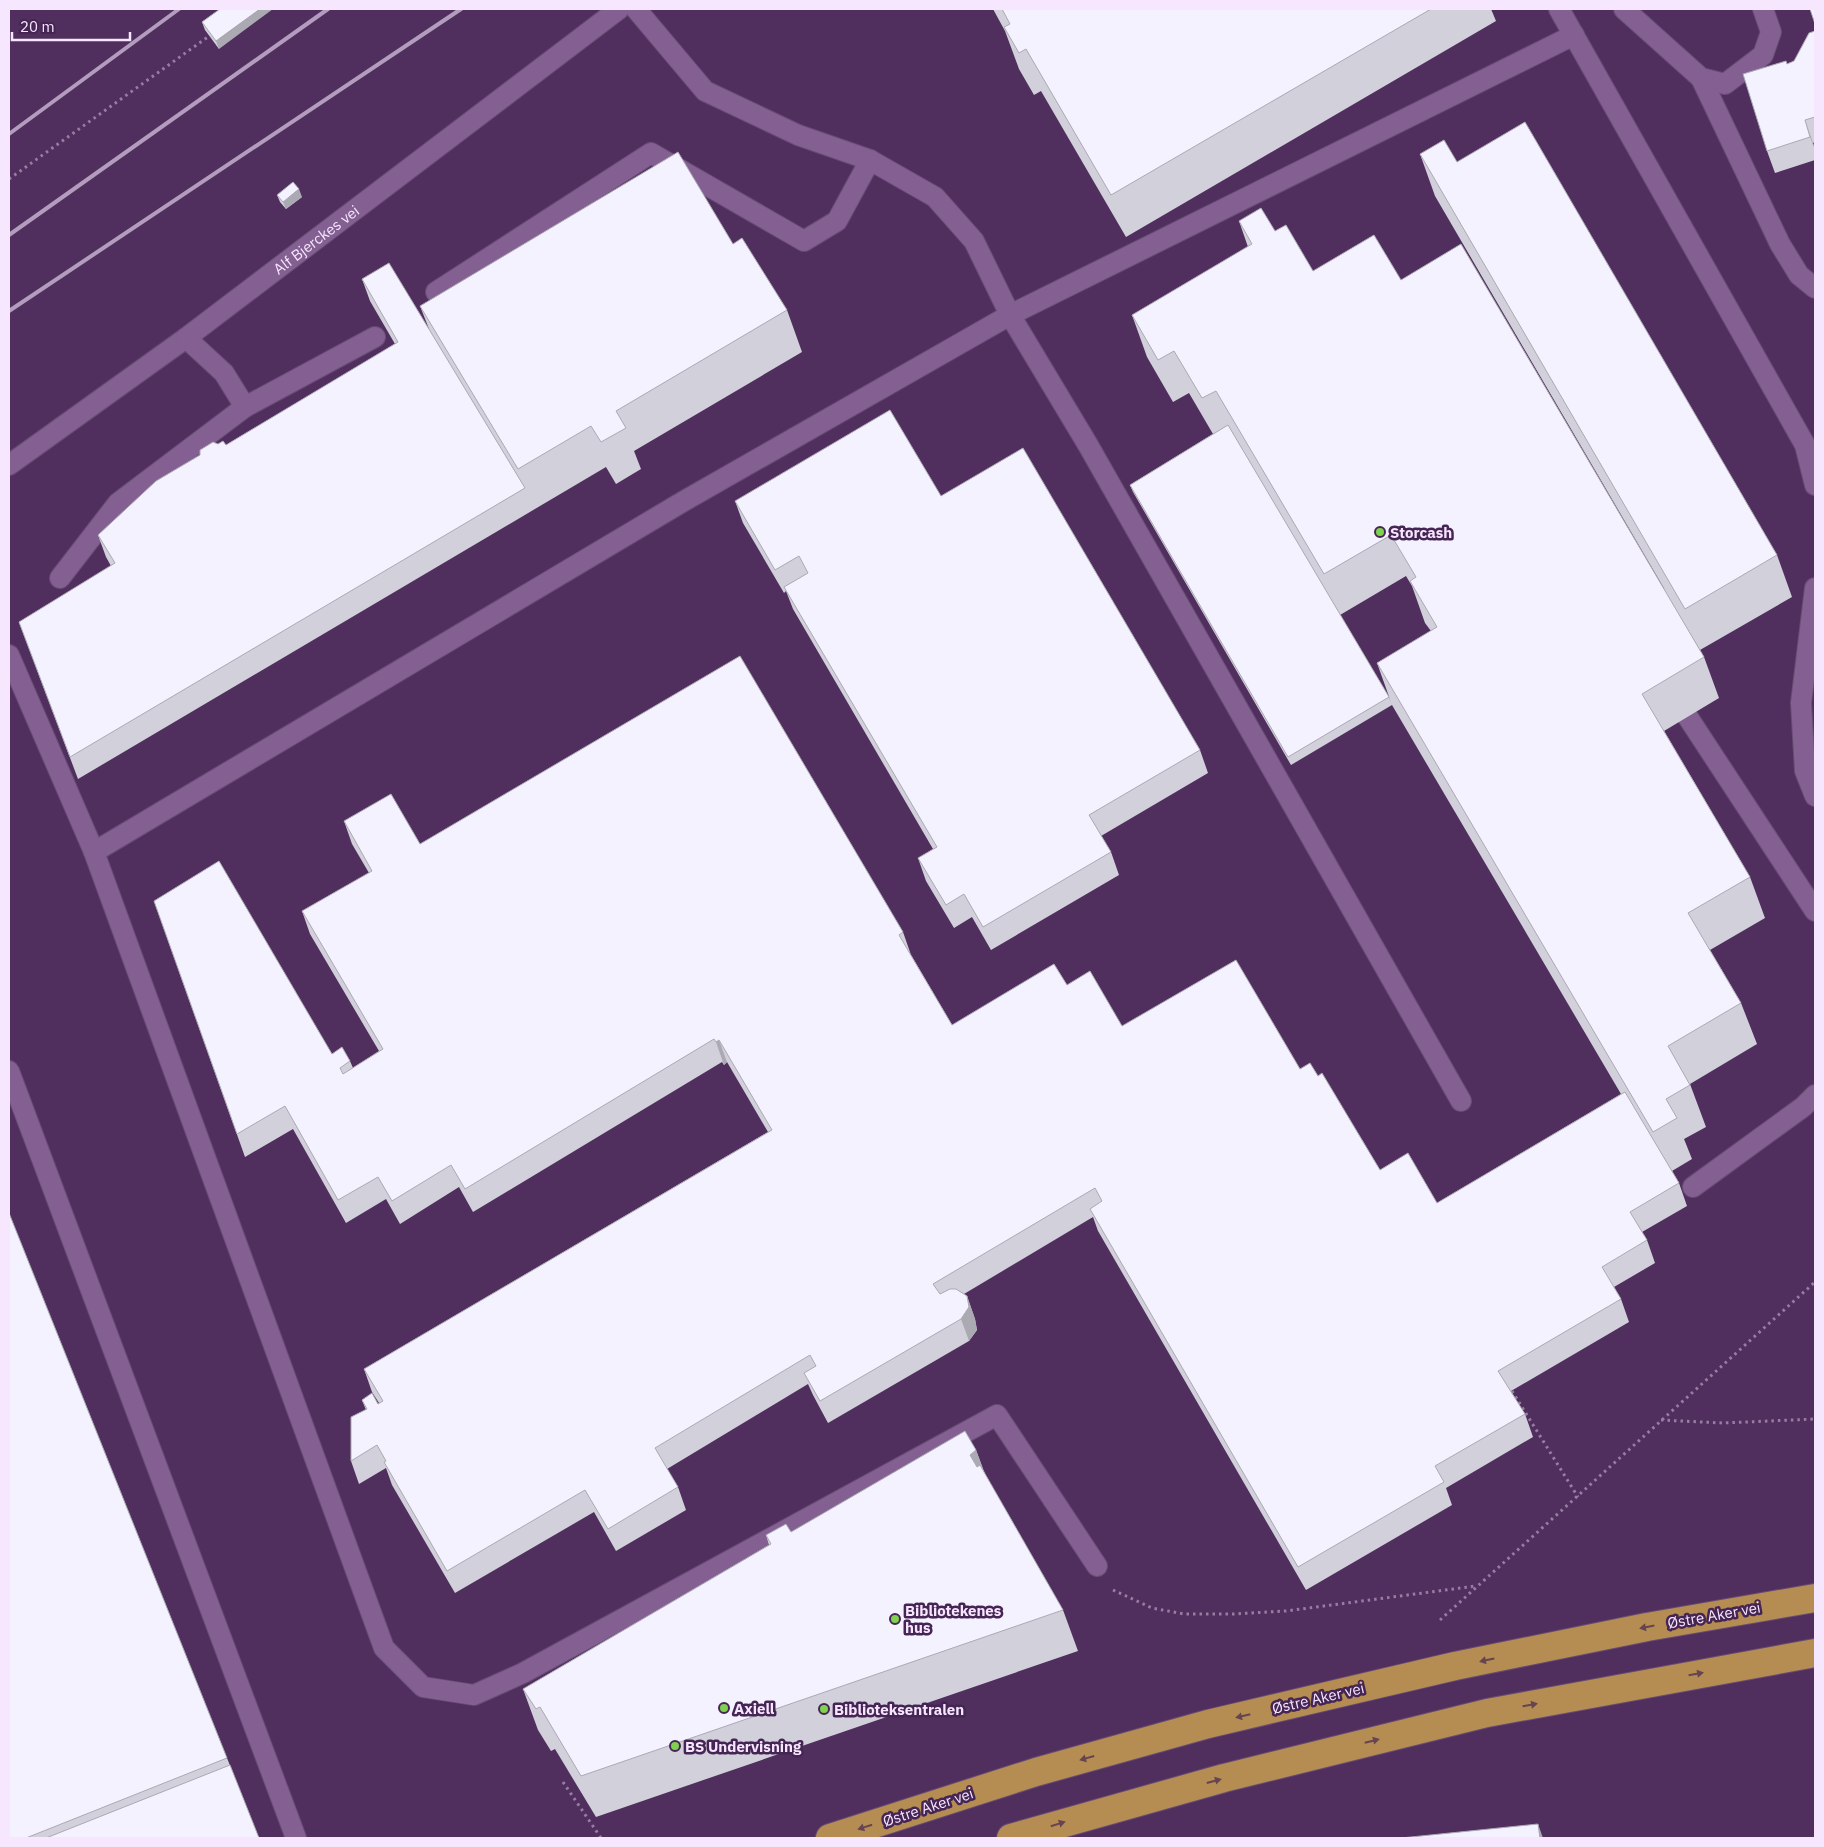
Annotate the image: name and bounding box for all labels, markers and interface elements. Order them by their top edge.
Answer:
scale bar [12,10,130,42]
text: 20 m [20,17,55,36]
street label: Alf Bjerckes vei [269,201,363,278]
place label: Storcash [1390,523,1452,542]
marker: Storcash [1374,526,1386,538]
street label: Østre Aker vei [1666,1597,1762,1633]
place label: Bibliotekenes hus [905,1601,1002,1637]
marker: Bibliotekenes hus [889,1613,901,1625]
one-way arrow [1639,1623,1654,1631]
one-way arrow [1479,1656,1495,1664]
one-way arrow [1689,1670,1705,1678]
street label: Østre Aker vei [1270,1678,1366,1718]
place label: Axiell [734,1699,775,1718]
place label: Biblioteksentralen [834,1700,964,1719]
one-way arrow [1523,1700,1539,1708]
marker: Axiell [718,1702,730,1714]
marker: Biblioteksentralen [818,1703,830,1715]
one-way arrow [1236,1712,1251,1720]
place label: BS Undervisning [685,1737,802,1756]
one-way arrow [1365,1737,1380,1745]
marker: BS Undervisning [669,1740,681,1752]
one-way arrow [1079,1754,1094,1762]
one-way arrow [1207,1776,1222,1784]
street label: Østre Aker vei [880,1783,976,1831]
one-way arrow [1050,1819,1065,1827]
one-way arrow [857,1824,872,1831]

